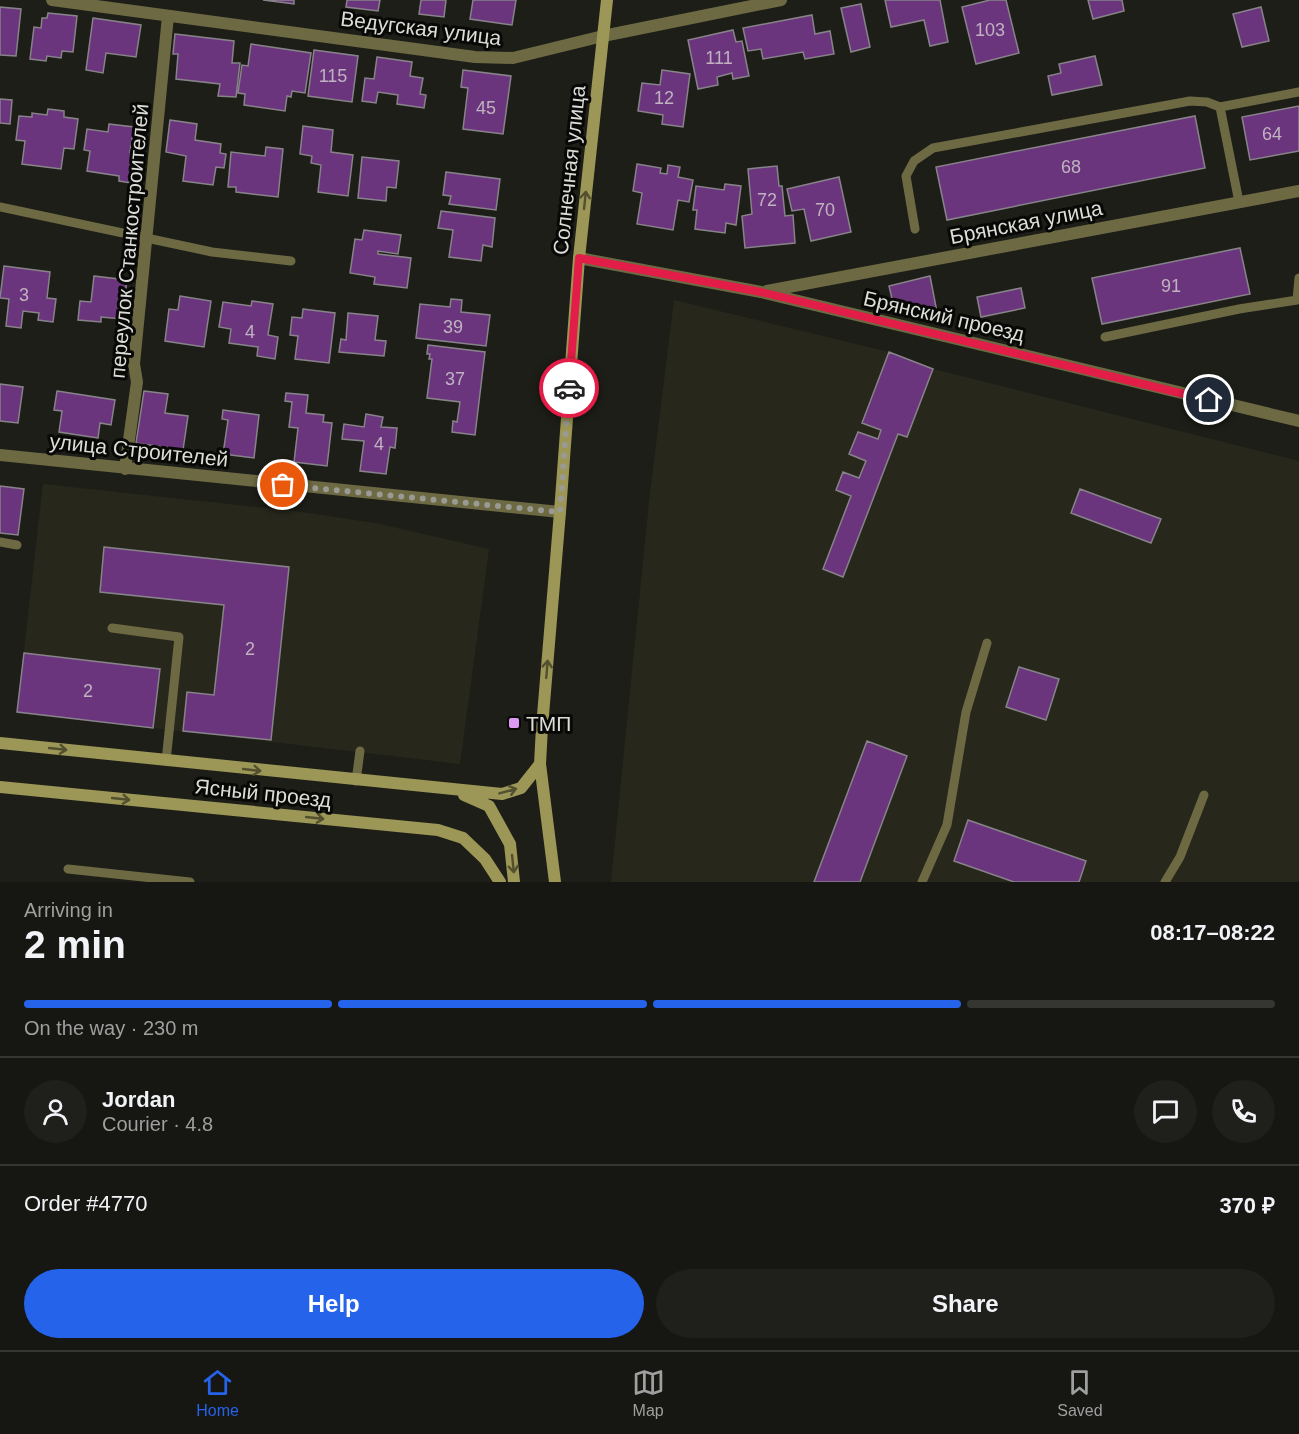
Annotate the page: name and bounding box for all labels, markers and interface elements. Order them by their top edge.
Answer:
street label: Ведугская улица [339,7,503,49]
house number: 103 [975,20,1005,40]
house number: 111 [705,48,733,68]
house number: 115 [319,66,347,86]
street label: Солнечная улица [549,84,589,256]
house number: 12 [654,88,674,108]
house number: 45 [476,98,496,118]
street label: переулок Станкостроителей [106,103,152,379]
house number: 64 [1262,124,1282,144]
house number: 68 [1061,157,1081,177]
one-way arrow [580,190,591,210]
house number: 72 [757,190,777,210]
street label: Брянская улица [948,196,1105,248]
house number: 70 [815,200,835,220]
house number: 91 [1161,276,1181,296]
house number: 3 [19,285,29,305]
street label: Брянский проезд [861,286,1027,346]
house number: 39 [443,317,463,337]
house number: 4 [245,322,255,342]
courier [539,358,599,418]
house number: 37 [445,369,465,389]
icon: car [553,372,586,405]
pin [1183,374,1234,425]
icon: home [1192,383,1225,416]
street label: улица Строителей [49,429,229,471]
house number: 4 [374,434,384,454]
pin [257,459,308,510]
icon: bag [266,468,299,501]
house number: 2 [245,639,255,659]
one-way arrow [542,659,553,679]
house number: 2 [83,681,93,701]
place label: ТМП [526,712,571,735]
marker: ТМП [507,716,521,730]
one-way arrow [48,744,68,755]
one-way arrow [242,765,262,776]
street label: Ясный проезд [194,774,332,812]
one-way arrow [498,785,517,796]
one-way arrow [110,794,130,805]
one-way arrow [305,813,324,824]
one-way arrow [507,853,518,873]
text: Arriving in [24,899,113,921]
text: 08:17–08:22 [1150,920,1275,945]
text: 2 min [24,923,126,966]
text: On the way · 230 m [24,1017,199,1039]
button: person [24,1080,87,1143]
button: chat [1134,1080,1197,1143]
button: phone [1212,1080,1275,1143]
text: Jordan [102,1087,175,1112]
text: Courier · 4.8 [102,1113,213,1135]
text: Order #4770 [24,1191,148,1216]
text: 370 ₽ [1219,1193,1275,1218]
button: Help [24,1269,644,1338]
button: Share [656,1269,1275,1338]
tab: Home [196,1366,239,1420]
tab: Map [632,1366,665,1420]
tab: Saved [1057,1366,1103,1420]

